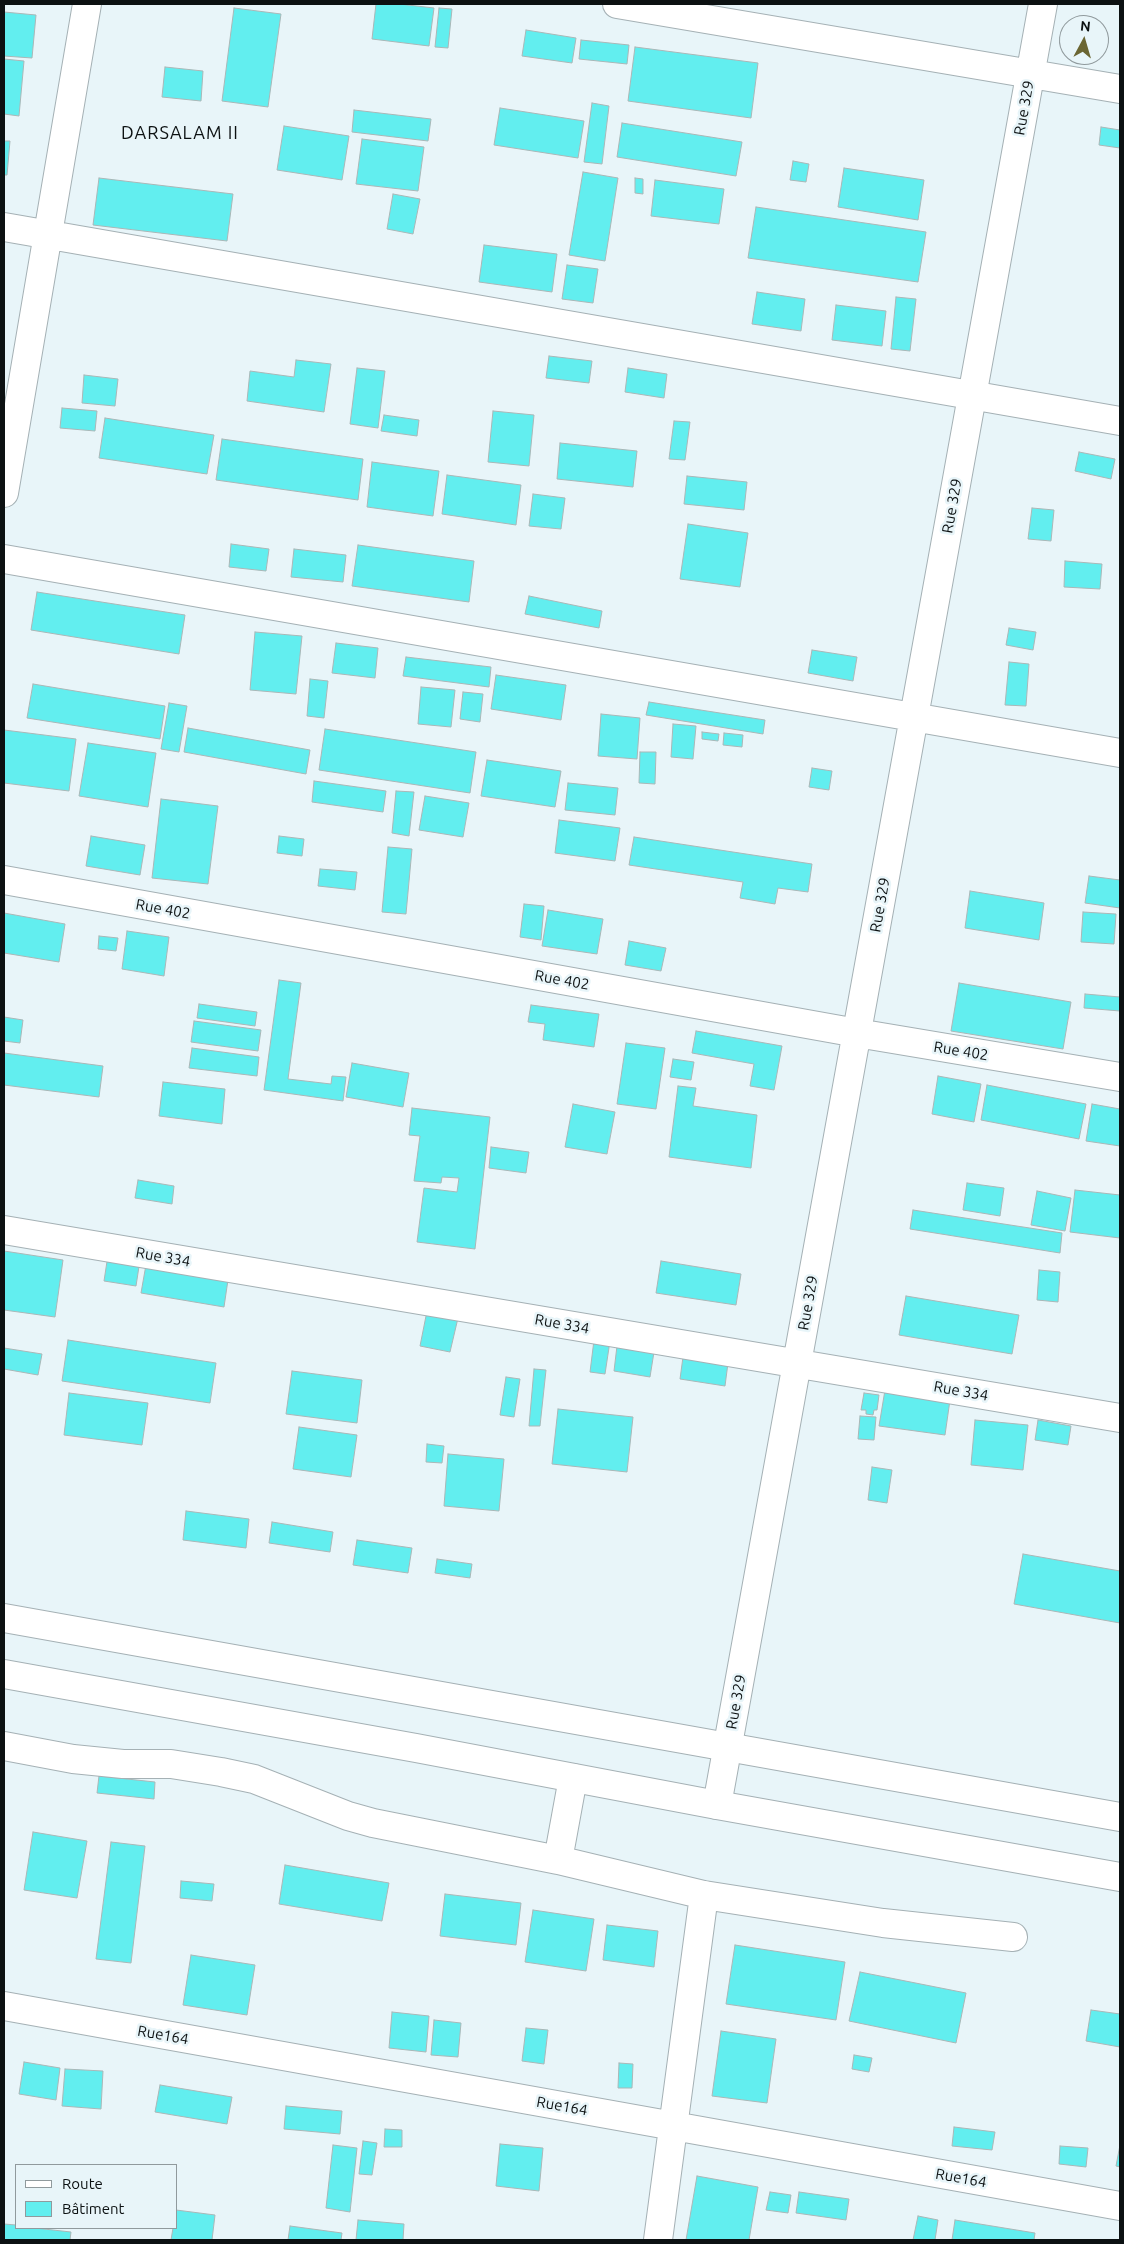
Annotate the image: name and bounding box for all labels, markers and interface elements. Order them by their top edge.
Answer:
north arrow [1059,15,1109,65]
text: N [1079,18,1091,35]
street label: Rue 329 [1010,79,1038,137]
district label: DARSALAM II [120,122,240,144]
street label: Rue 329 [938,477,966,535]
street label: Rue 329 [866,876,894,934]
street label: Rue 402 [134,895,192,923]
street label: Rue 402 [533,966,591,994]
street label: Rue 402 [932,1038,990,1064]
street label: Rue 334 [134,1243,192,1271]
street label: Rue 329 [794,1274,822,1332]
street label: Rue 334 [533,1310,591,1338]
street label: Rue 334 [932,1377,990,1405]
street label: Rue 329 [722,1673,750,1731]
street label: Rue164 [136,2022,190,2048]
street label: Rue164 [535,2093,589,2119]
legend [15,2164,178,2229]
street label: Rue164 [934,2165,988,2191]
text: Route [62,2175,103,2192]
text: Bâtiment [62,2200,124,2217]

